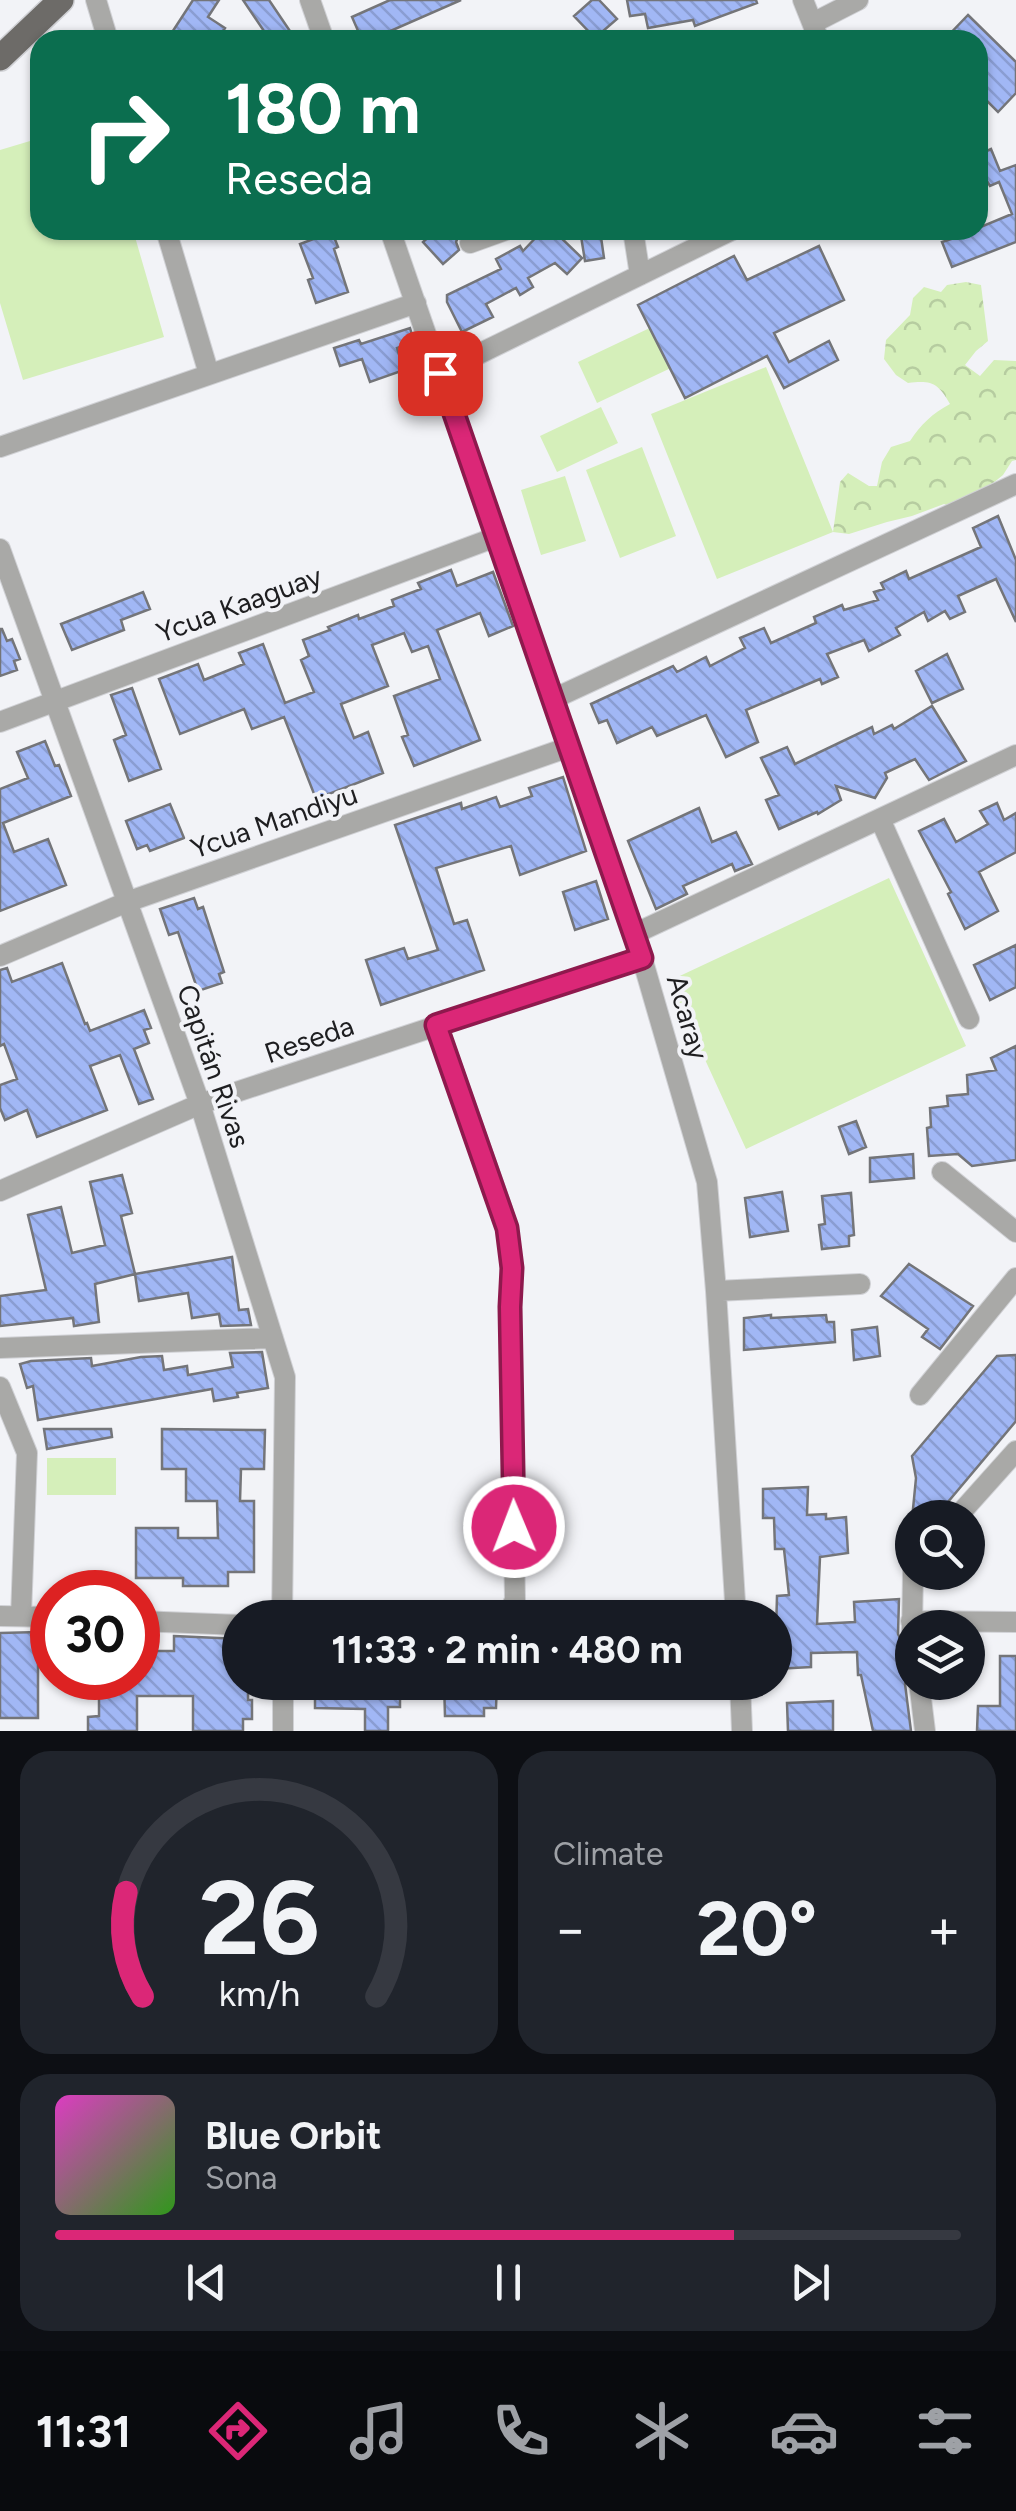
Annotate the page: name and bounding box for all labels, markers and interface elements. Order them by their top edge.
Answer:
text: 180 m [225,66,420,151]
icon: right [60,70,190,200]
text: Reseda [225,151,373,205]
pin [398,331,483,416]
icon: arrive [413,346,468,401]
street label: Ycua Kaaguay [152,558,327,650]
street label: Ycua Mandiyu [186,777,362,865]
street label: Acaray [660,971,716,1063]
street label: Capitán Rivas [170,980,258,1152]
street label: Reseda [260,1008,358,1070]
position arrow [462,1475,566,1579]
map controls [895,1500,985,1700]
button: search [895,1500,985,1590]
speed limit sign: 30 [30,1570,160,1700]
button: layers [895,1610,985,1700]
text: 11:33 · 2 min · 480 m [331,1627,683,1673]
text: Climate [553,1835,664,1873]
text: 26 [199,1855,319,1980]
text: 20° [697,1884,817,1974]
text: − [553,1896,587,1962]
text: + [927,1896,961,1962]
text: km/h [218,1972,300,2015]
text: Blue Orbit [205,2113,381,2159]
text: Sona [205,2159,277,2197]
icon: previous [179,2255,234,2310]
icon: pause [481,2255,536,2310]
icon: next [783,2255,838,2310]
icon: directions [203,2396,273,2466]
icon: music [344,2396,414,2466]
icon: phone [486,2396,556,2466]
icon: climate [627,2396,697,2466]
icon: car [769,2396,839,2466]
icon: filters [910,2396,980,2466]
text: 11:31 [36,2404,131,2458]

